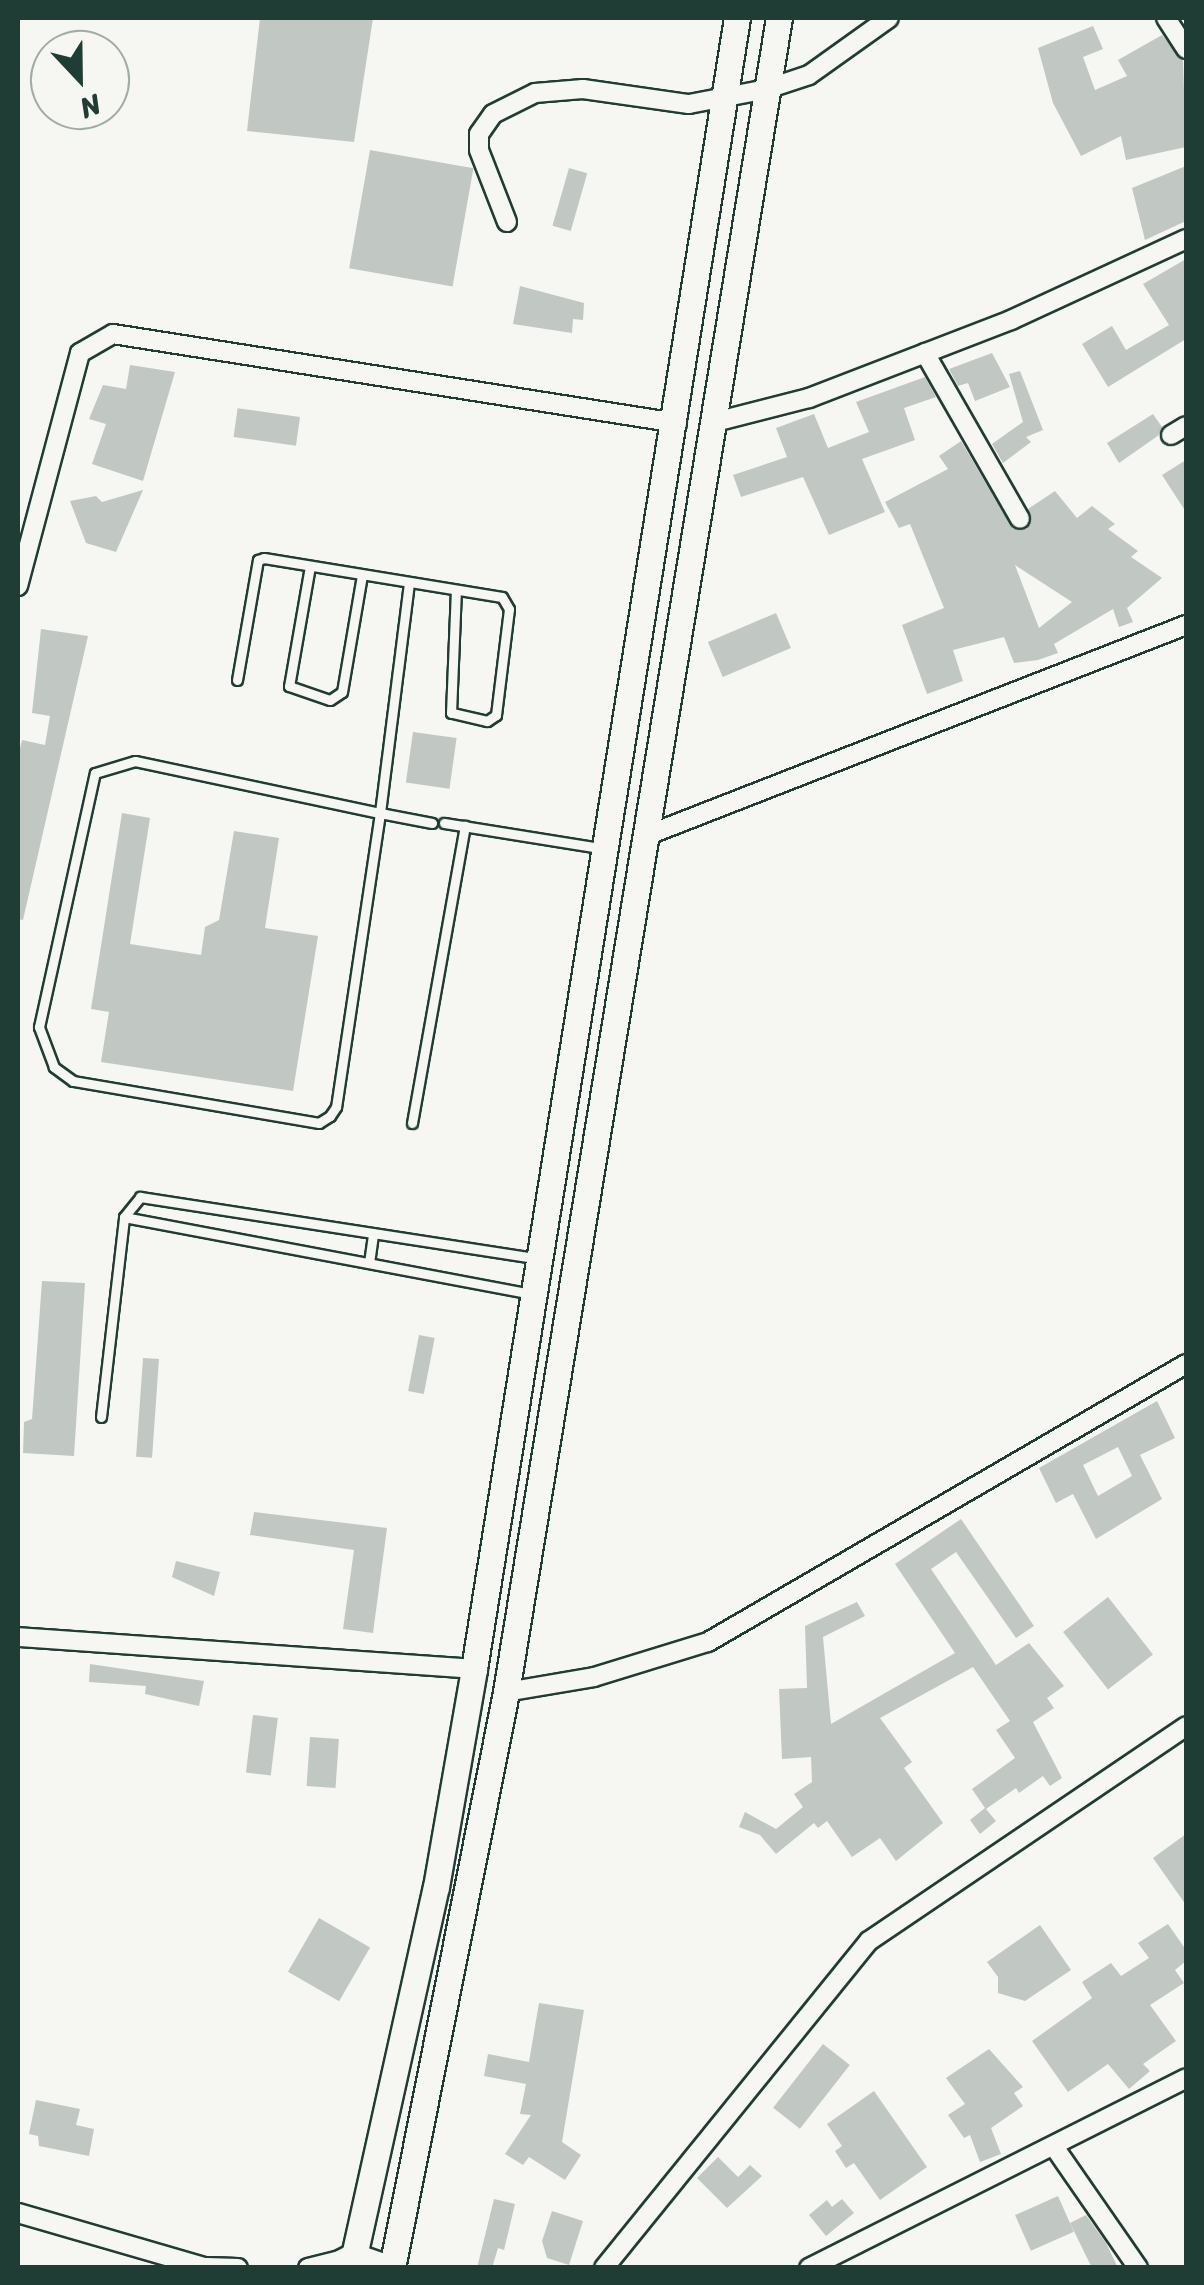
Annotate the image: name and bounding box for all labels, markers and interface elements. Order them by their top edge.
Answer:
north arrow [30,30,130,130]
text: N [73,80,109,133]

